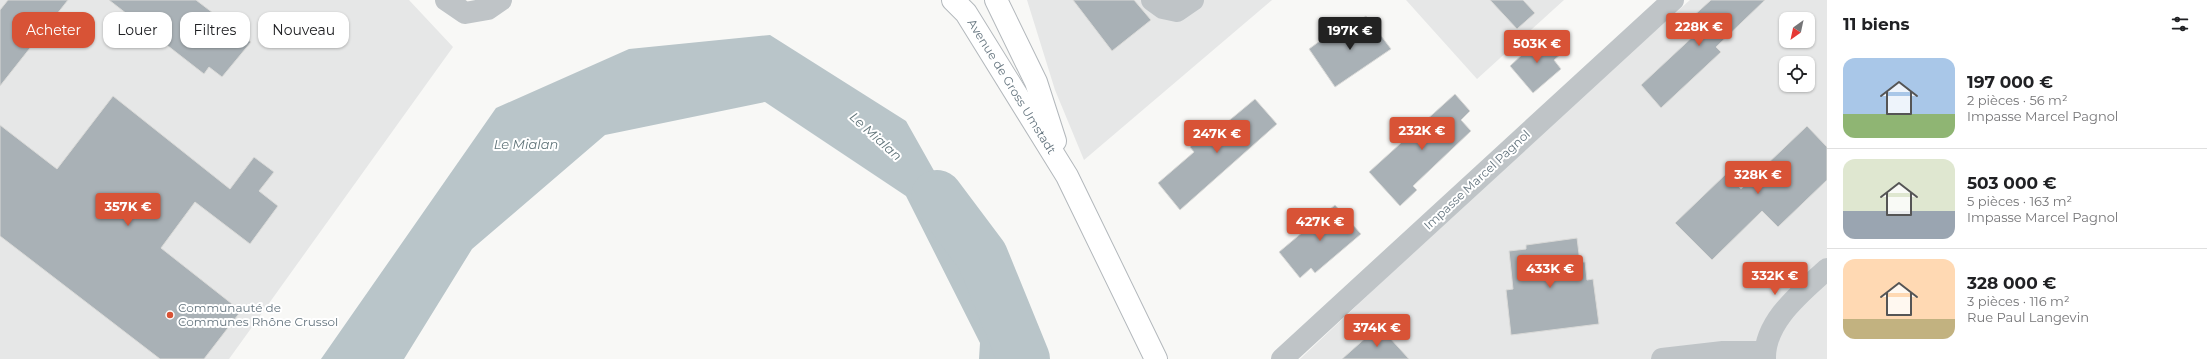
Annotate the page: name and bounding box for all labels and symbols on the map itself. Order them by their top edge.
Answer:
north arrow [1779,12,1815,48]
pin: 228K € [1666,13,1732,47]
street label: Avenue de Gross Umstadt [965,16,1060,157]
pin: 197K € [1317,17,1383,51]
pin: 503K € [1504,30,1570,64]
water label: Le Mialan [847,108,905,164]
pin: 232K € [1389,117,1455,151]
pin: 247K € [1184,120,1250,154]
street label: Impasse Marcel Pagnol [1420,127,1533,233]
water label: Le Mialan [494,136,558,152]
pin: 328K € [1725,161,1791,195]
pin: 357K € [95,193,161,227]
pin: 427K € [1287,208,1353,242]
pin: 433K € [1517,255,1583,289]
pin: 332K € [1742,262,1808,296]
place label: Communauté de Communes Rhône Crussol [178,300,338,329]
marker: Communauté de Communes Rhône Crussol [165,310,175,320]
pin: 374K € [1344,314,1410,348]

